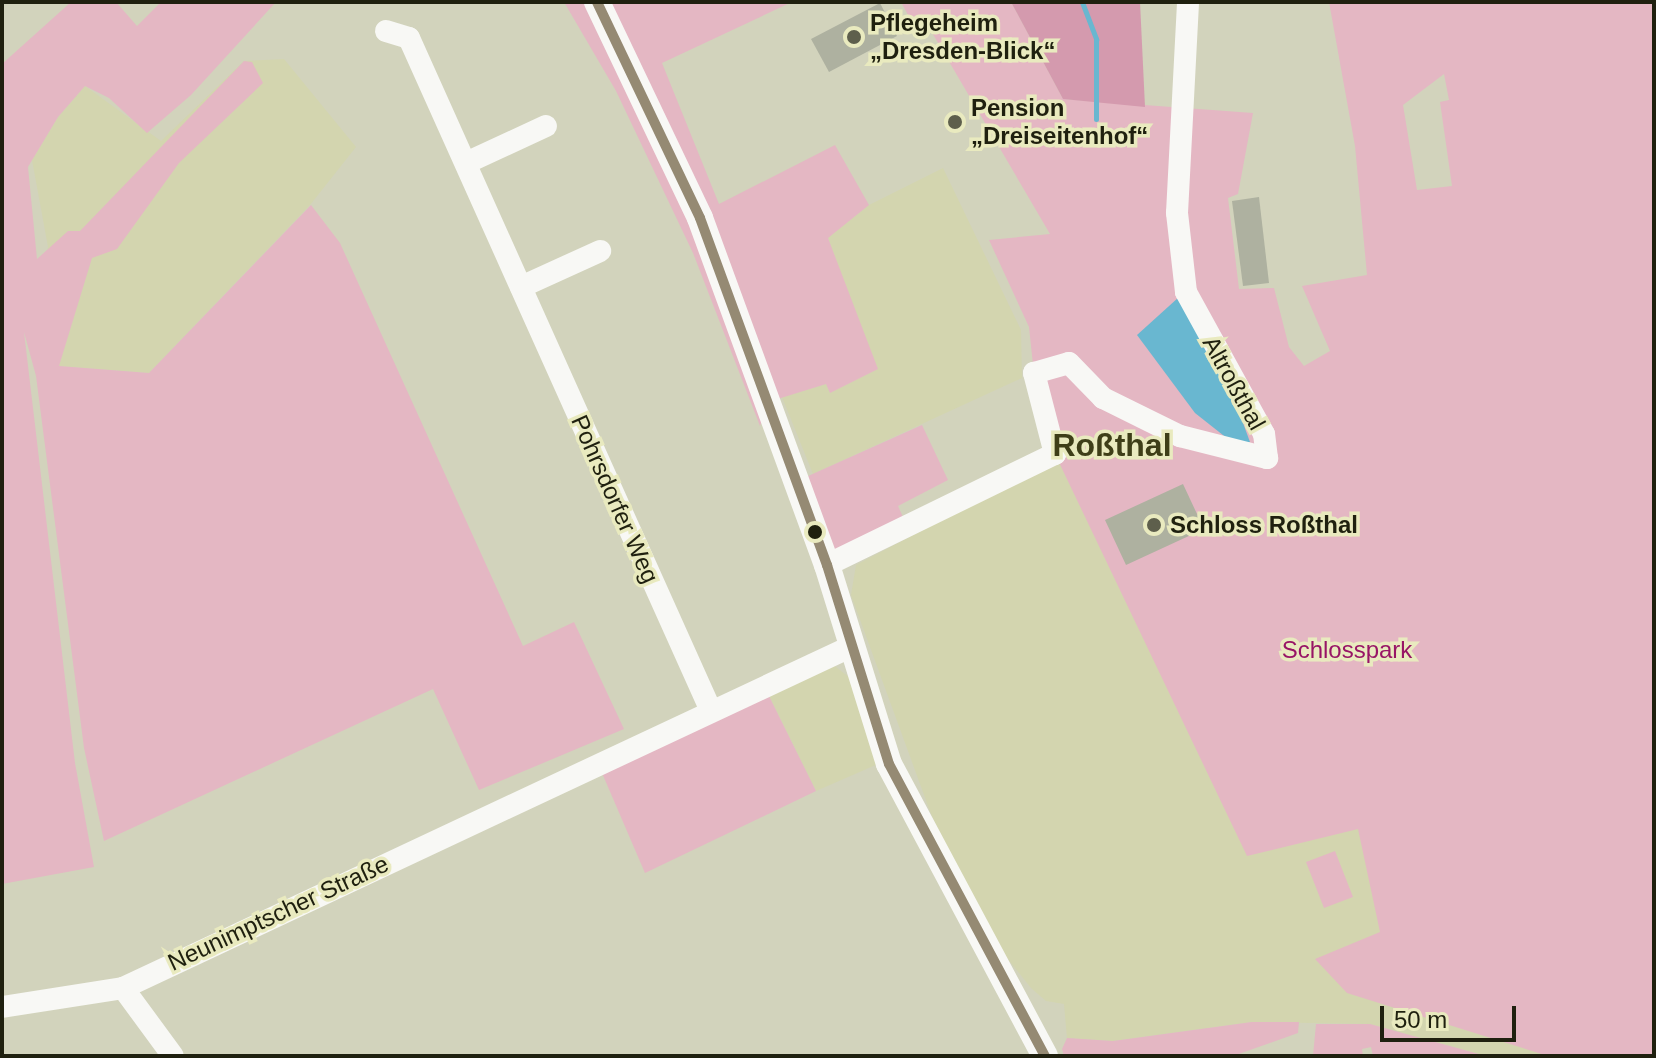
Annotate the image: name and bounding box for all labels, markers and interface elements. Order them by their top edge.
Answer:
place label: Pflegeheim „Dresden-Blick“ [870,9,1055,65]
marker: Pflegeheim „Dresden-Blick“ [845,28,863,46]
place label: Pension „Dreiseitenhof“ [971,94,1148,150]
marker: Pension „Dreiseitenhof“ [946,113,964,131]
street label: Altroßthal [1197,331,1271,435]
street label: Pohrsdorfer Weg [565,410,665,588]
district label: Roßthal [1052,426,1172,464]
place label: Schloss Roßthal [1170,511,1358,539]
marker: Schloss Roßthal [1145,516,1163,534]
unlabelled marker [807,524,823,540]
park label: Schlosspark [1282,636,1412,664]
street label: Neunimptscher Straße [163,849,393,977]
scale bar [1384,990,1520,1040]
text: 50 m [1394,1006,1447,1033]

